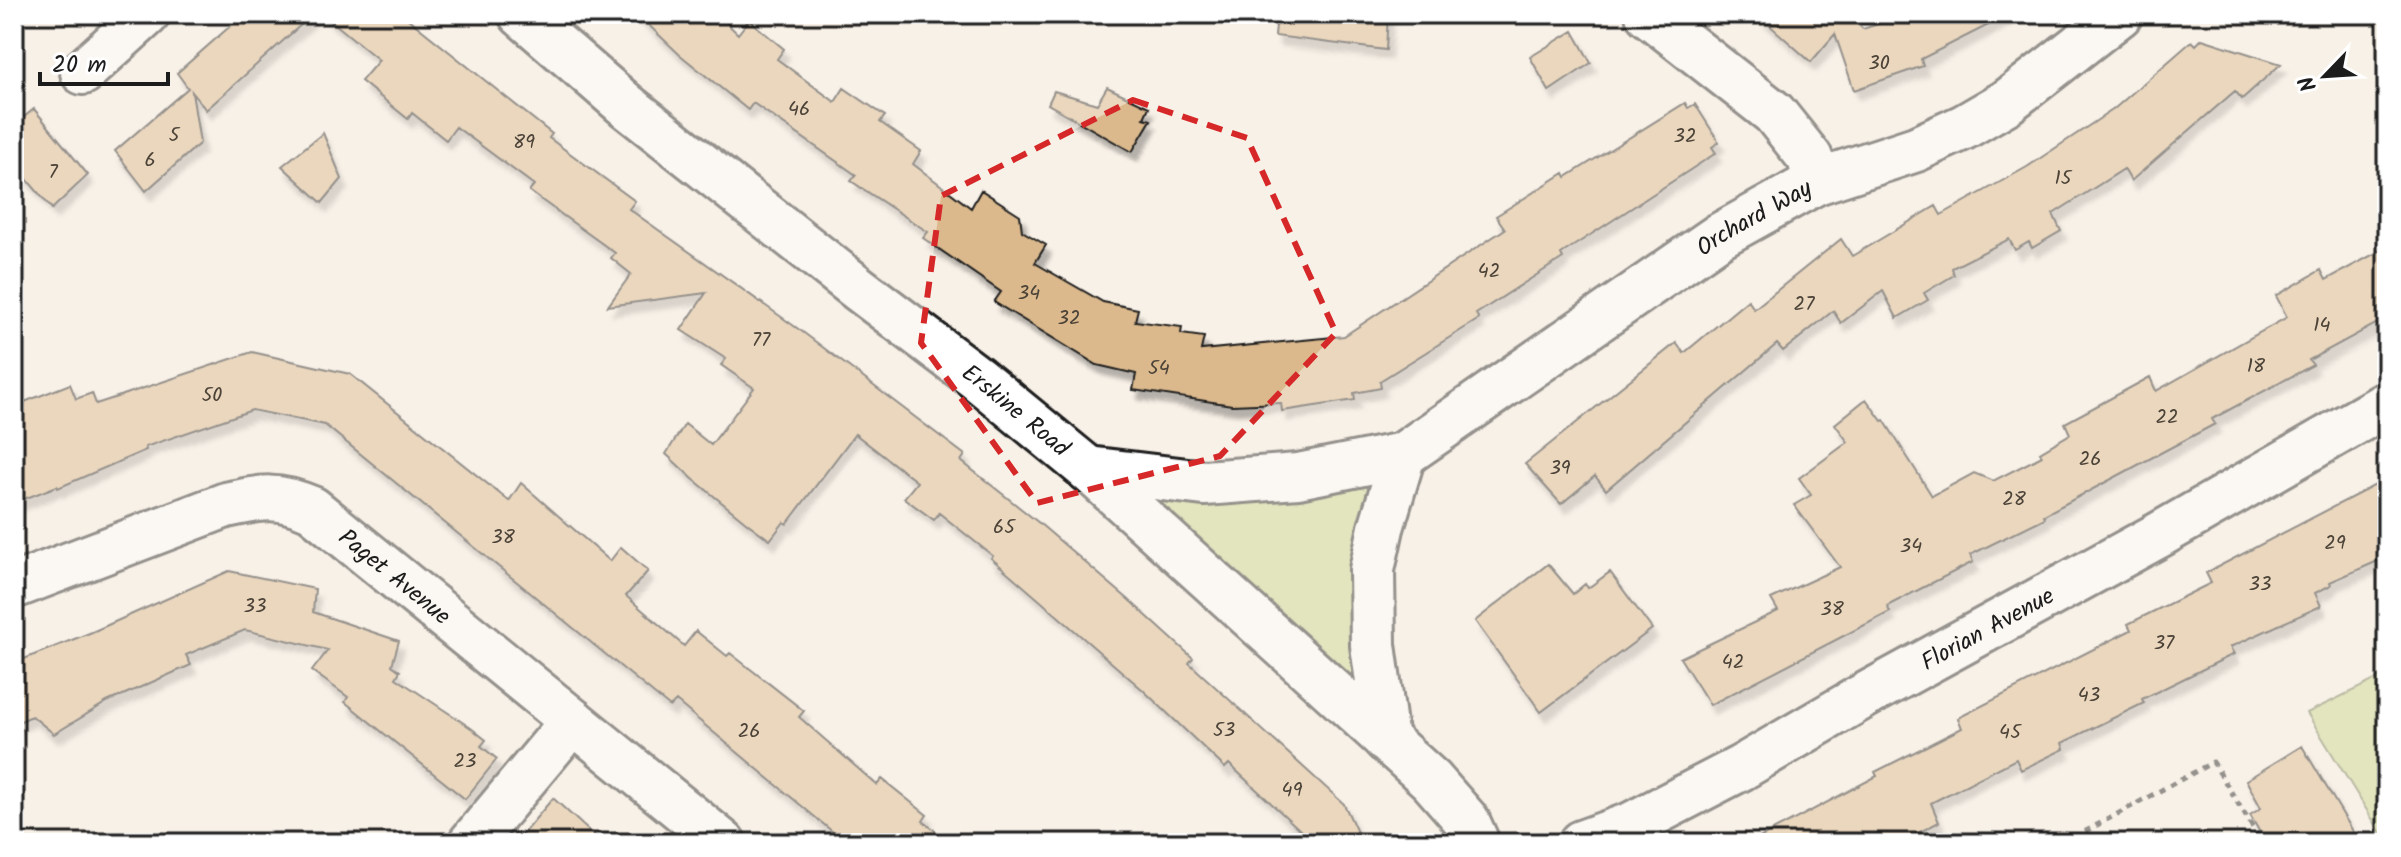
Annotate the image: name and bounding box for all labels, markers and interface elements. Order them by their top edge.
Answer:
scale bar [40,36,168,86]
north arrow [2285,36,2365,116]
text: 20 m [52,46,107,85]
house number: 30 [1868,48,1890,80]
text: N [2290,70,2328,97]
house number: 46 [788,94,810,126]
house number: 5 [169,120,181,152]
house number: 32 [1673,121,1697,153]
house number: 89 [513,127,535,159]
house number: 6 [144,145,156,177]
house number: 7 [48,157,58,189]
house number: 15 [2054,163,2073,195]
street label: Orchard Way [1688,170,1820,267]
house number: 42 [1478,256,1500,288]
house number: 34 [1018,278,1040,310]
house number: 27 [1794,289,1815,321]
house number: 32 [1057,303,1081,335]
house number: 14 [2313,310,2331,342]
house number: 77 [752,325,771,357]
house number: 18 [2247,351,2266,383]
house number: 54 [1148,353,1170,385]
street label: Erskine Road [952,355,1079,468]
house number: 50 [202,380,222,412]
house number: 22 [2155,402,2179,434]
house number: 26 [2079,444,2101,476]
house number: 39 [1549,453,1571,485]
house number: 28 [2002,484,2027,516]
house number: 65 [993,512,1016,544]
street label: Paget Avenue [329,519,459,636]
house number: 38 [491,522,516,554]
house number: 29 [2324,528,2346,560]
house number: 34 [1900,531,1922,563]
house number: 33 [2249,569,2271,601]
street label: Florian Avenue [1914,577,2062,682]
house number: 33 [244,591,266,623]
house number: 38 [1820,594,1845,626]
house number: 37 [2154,628,2175,660]
house number: 42 [1722,647,1744,679]
house number: 43 [2078,680,2100,712]
house number: 53 [1213,715,1235,747]
house number: 26 [738,716,760,748]
house number: 45 [1999,717,2022,749]
house number: 23 [453,746,477,778]
house number: 49 [1282,775,1303,807]

